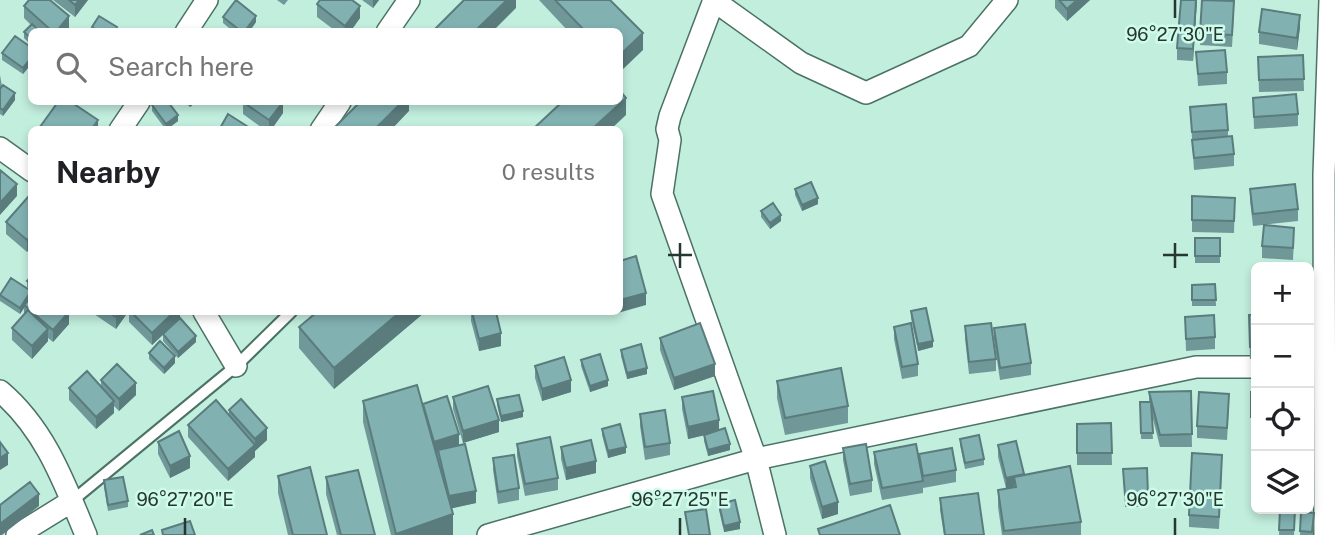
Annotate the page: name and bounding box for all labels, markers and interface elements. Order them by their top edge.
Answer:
text: 96°27'30"E [1126,24,1224,45]
search box [28,28,623,105]
icon: search [52,48,90,86]
text: Search here [108,51,254,82]
text: Nearby [56,154,160,190]
text: 0 results [502,158,595,185]
map controls [1251,262,1314,514]
button: + [1251,262,1314,325]
button: − [1251,325,1314,388]
button: locate [1251,388,1314,451]
button: layers [1251,451,1314,514]
text: 96°27'20"E [136,489,234,510]
text: 96°27'25"E [631,489,729,510]
text: 96°27'30"E [1126,489,1224,510]

